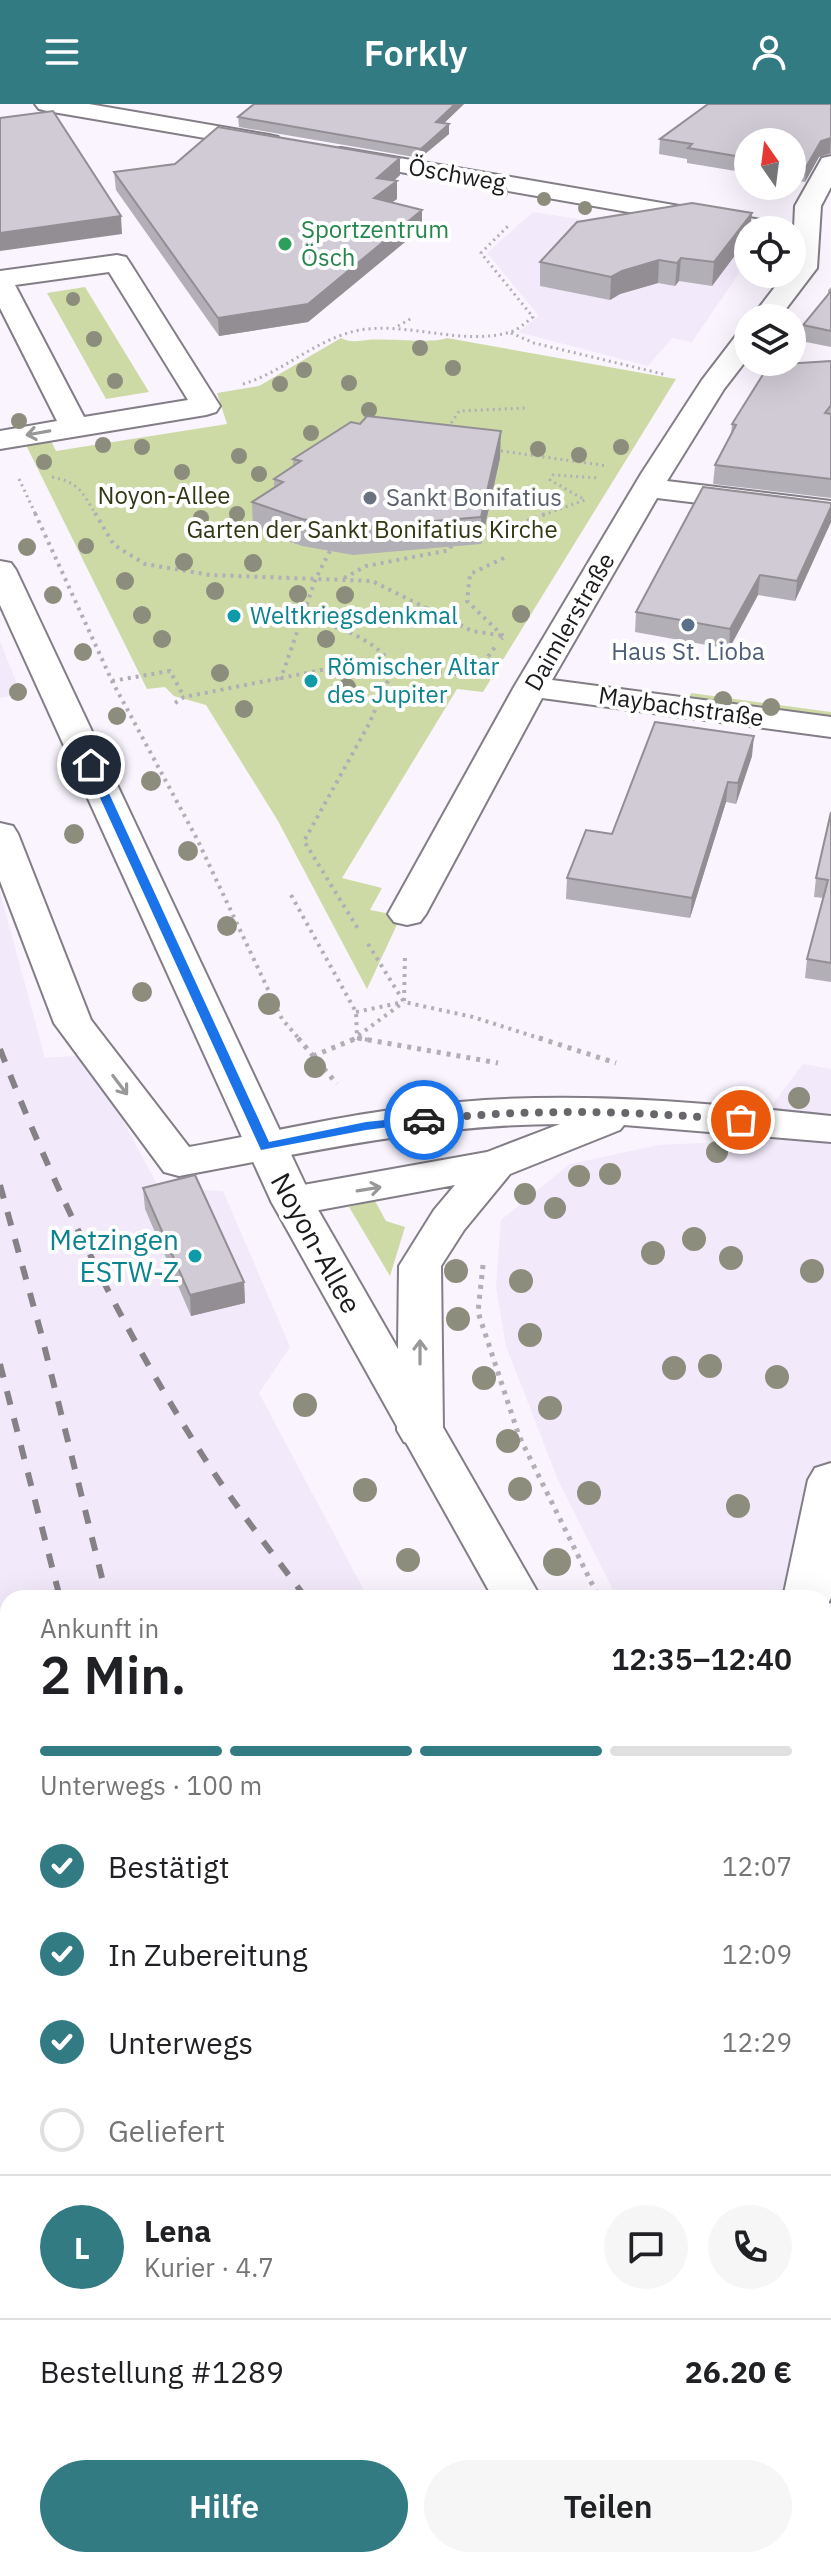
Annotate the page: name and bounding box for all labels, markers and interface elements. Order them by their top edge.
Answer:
text: Forkly [364,29,467,76]
icon: menu [40,30,84,74]
icon: person [747,30,791,74]
north arrow [734,128,806,200]
map controls [734,128,806,376]
street label: Öschweg [406,150,509,198]
place label: Sportzentrum Ösch [301,213,449,273]
button: locate [734,216,806,288]
marker: Sportzentrum Ösch [276,235,294,253]
button: layers [734,304,806,376]
one-way arrow [25,427,51,442]
park label: Noyon-Allee [98,479,230,511]
place label: Sankt Bonifatius [386,481,562,513]
marker: Sankt Bonifatius [361,489,379,507]
park label: Garten der Sankt Bonifatius Kirche [186,513,558,545]
street label: Daimlerstraße [517,547,622,696]
place label: Weltkriegsdenkmal [250,599,458,631]
marker: Weltkriegsdenkmal [225,607,243,625]
marker: Haus St. Lioba [679,616,697,634]
place label: Haus St. Lioba [611,635,765,667]
place label: Römischer Altar des Jupiter [327,650,499,710]
marker: Römischer Altar des Jupiter [302,672,320,690]
street label: Maybachstraße [596,679,766,733]
pin [57,731,125,799]
icon: home [69,743,113,787]
one-way arrow [112,1074,129,1095]
courier [384,1080,464,1160]
pin [707,1086,775,1154]
icon: car [402,1098,446,1142]
icon: bag [719,1098,763,1142]
street label: Noyon-Allee [263,1166,370,1320]
one-way arrow [356,1180,381,1195]
place label: Metzingen ESTW-Z [49,1221,179,1290]
marker: Metzingen ESTW-Z [186,1247,204,1265]
one-way arrow [412,1339,428,1366]
text: Ankunft in [40,1611,159,1645]
text: 12:35–12:40 [611,1639,792,1678]
text: 2 Min. [40,1641,186,1708]
text: Unterwegs · 100 m [40,1768,262,1802]
icon: check [40,1844,84,1888]
text: Bestätigt [108,1847,229,1886]
text: 12:07 [722,1849,792,1883]
icon: check [40,1932,84,1976]
text: In Zubereitung [108,1935,308,1974]
text: 12:09 [722,1937,792,1971]
icon: check [40,2020,84,2064]
text: Unterwegs [108,2023,253,2062]
text: 12:29 [722,2025,792,2059]
text: Geliefert [108,2111,225,2150]
button: chat [604,2205,688,2289]
button: phone [708,2205,792,2289]
text: Lena [144,2211,211,2250]
text: L [74,2228,90,2267]
text: Kurier · 4.7 [144,2250,274,2284]
text: Bestellung #1289 [40,2352,284,2391]
text: 26.20 € [685,2352,792,2391]
button: Hilfe [40,2460,408,2552]
button: Teilen [424,2460,792,2552]

